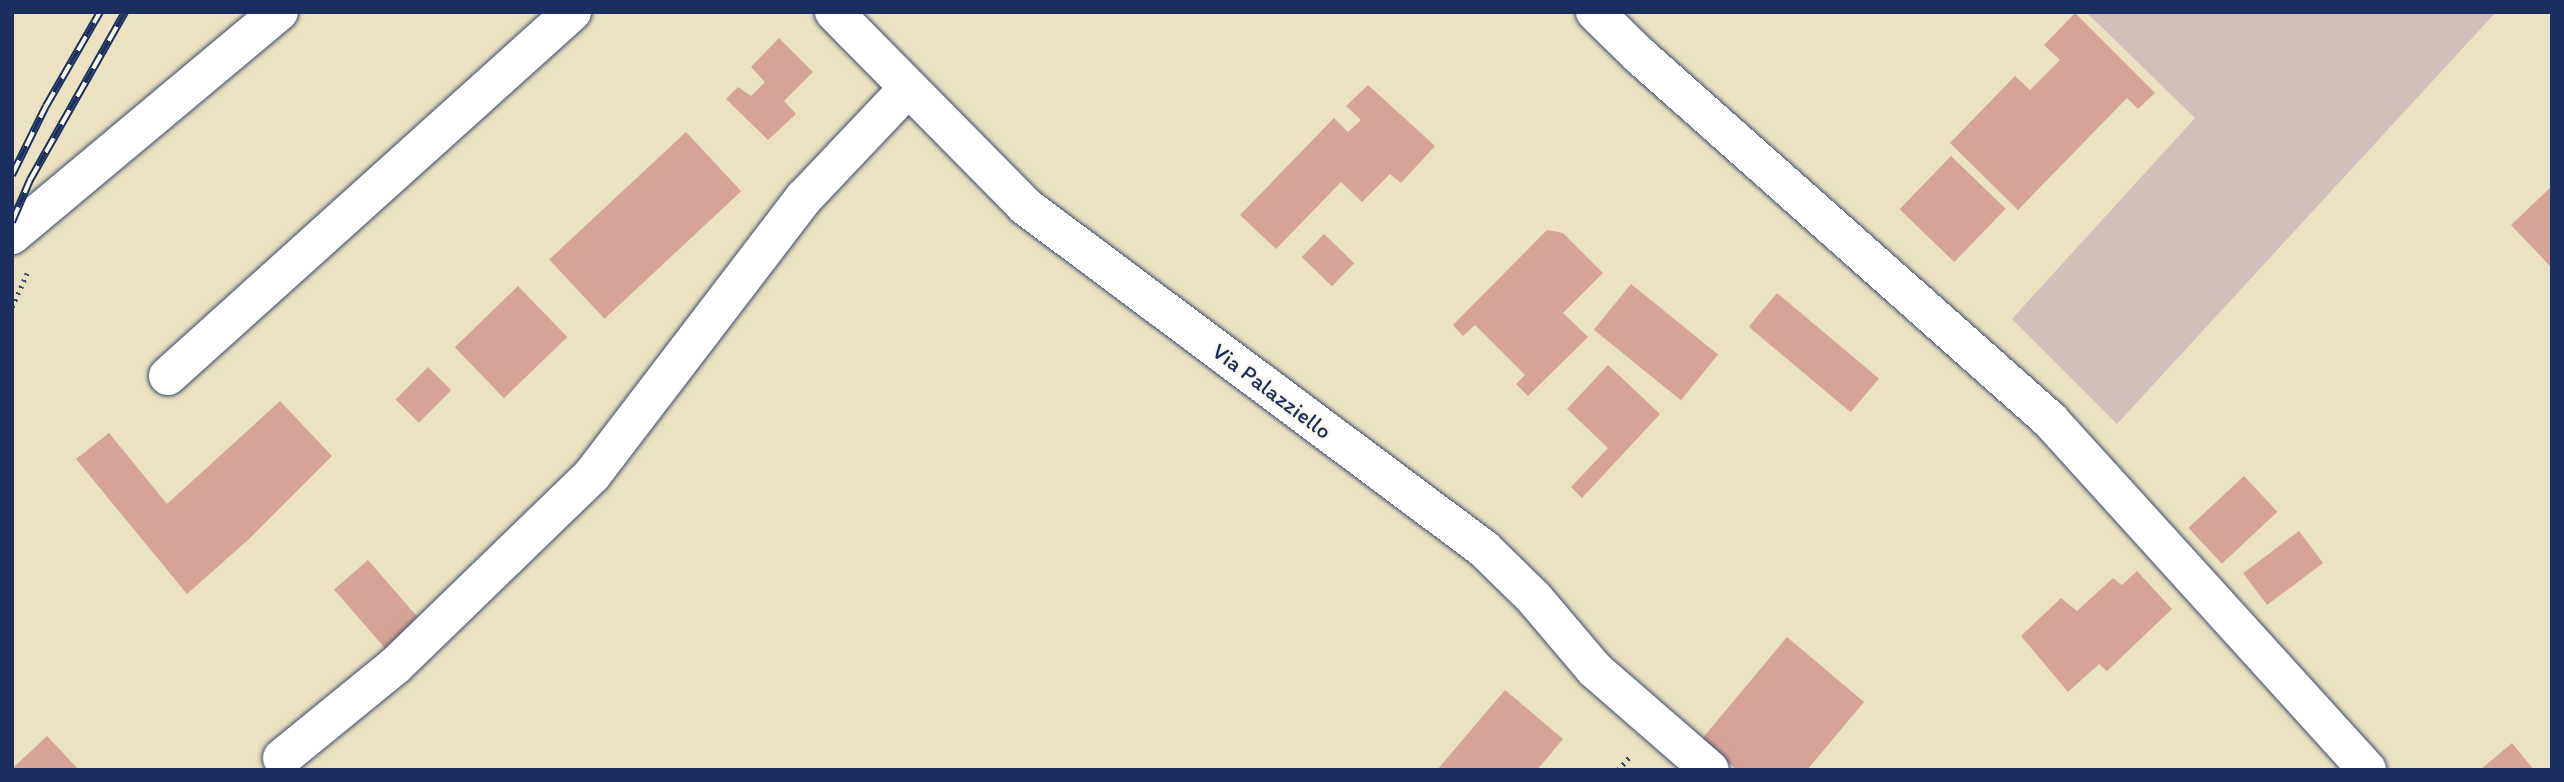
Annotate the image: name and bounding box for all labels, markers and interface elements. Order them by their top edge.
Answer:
street label: Via Palazziello [1207,338,1337,444]

